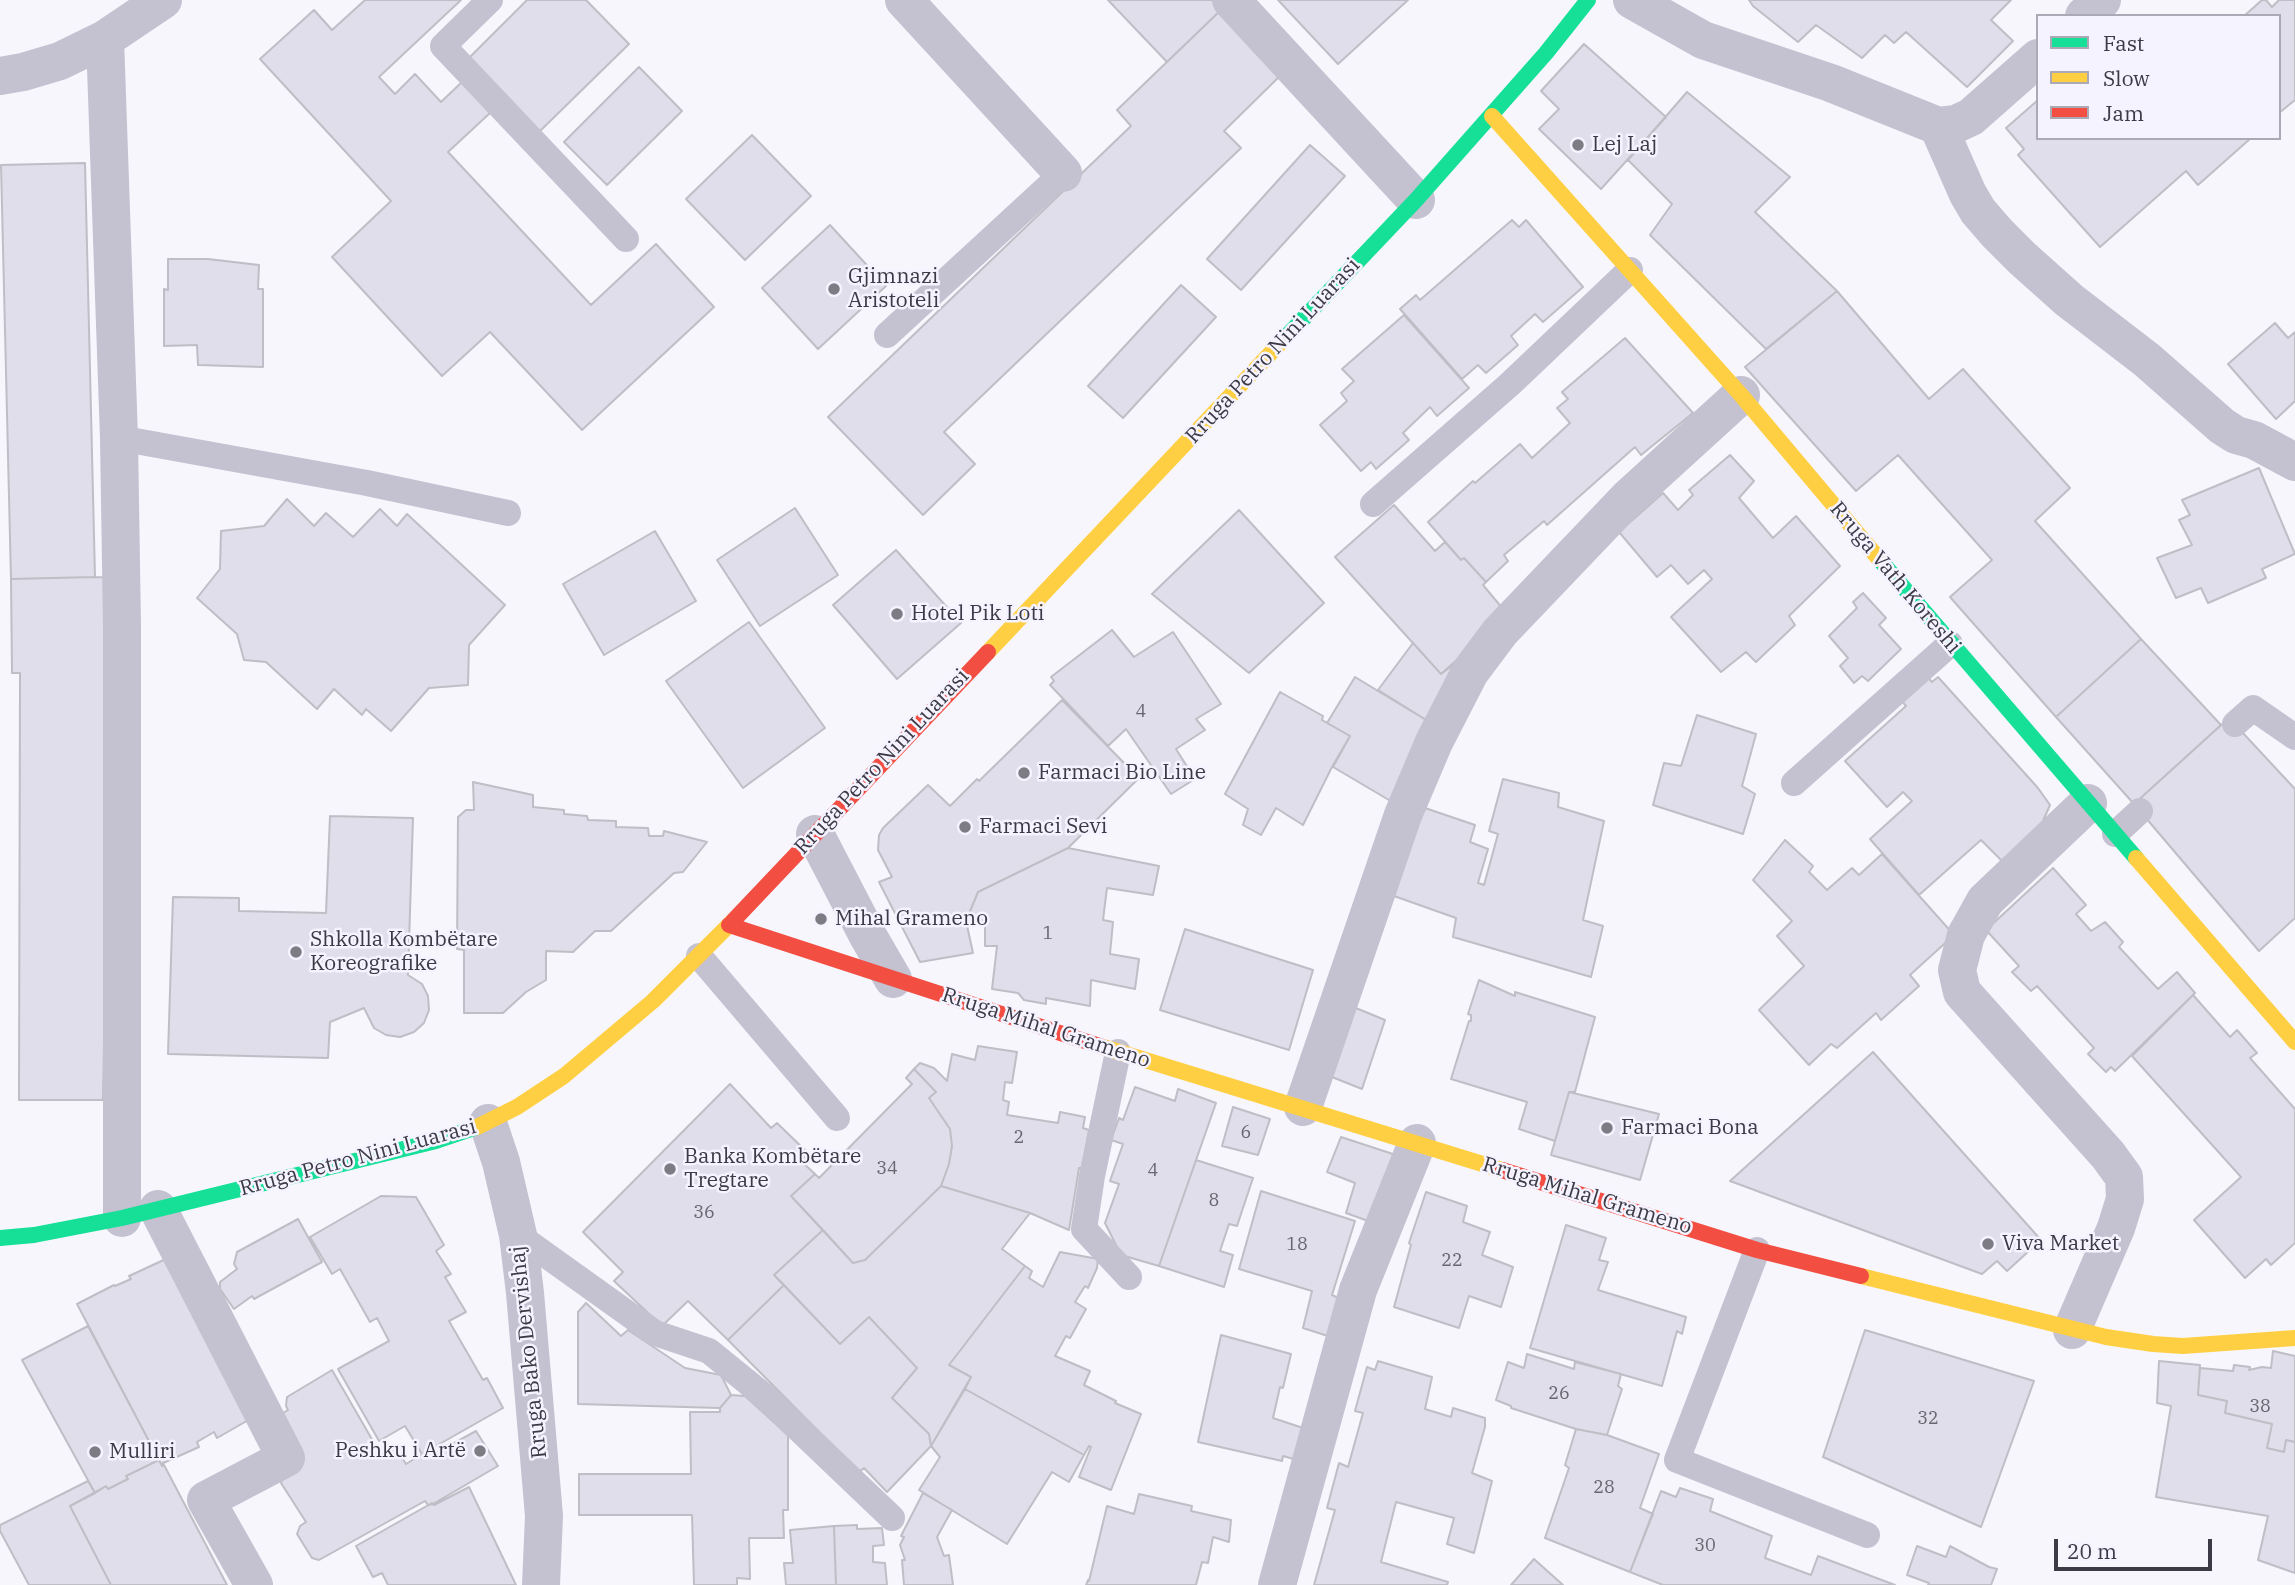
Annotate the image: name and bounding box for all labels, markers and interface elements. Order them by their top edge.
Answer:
legend [2036,14,2281,140]
text: Fast [2103,29,2144,57]
text: Slow [2103,64,2150,92]
text: Jam [2103,99,2144,127]
place label: Lej Laj [1592,132,1657,158]
marker: Lej Laj [1570,137,1586,153]
street label: Rruga Petro Nini Luarasi [1181,253,1365,449]
place label: Gjimnazi Aristoteli [848,264,939,314]
marker: Gjimnazi Aristoteli [826,281,842,297]
street label: Rruga Vath Koreshi [1824,497,1966,659]
place label: Hotel Pik Loti [911,601,1044,627]
marker: Hotel Pik Loti [889,606,905,622]
street label: Rruga Petro Nini Luarasi [790,664,974,860]
house number: 4 [1136,701,1146,723]
place label: Farmaci Bio Line [1038,760,1206,786]
marker: Farmaci Bio Line [1016,765,1032,781]
place label: Farmaci Sevi [979,814,1107,840]
marker: Farmaci Sevi [957,819,973,835]
place label: Mihal Grameno [835,906,988,932]
marker: Mihal Grameno [813,911,829,927]
house number: 1 [1043,923,1053,945]
place label: Shkolla Kombëtare Koreografike [310,927,498,977]
marker: Shkolla Kombëtare Koreografike [288,944,304,960]
street label: Rruga Mihal Grameno [939,982,1153,1074]
street label: Rruga Petro Nini Luarasi [237,1114,479,1202]
place label: Farmaci Bona [1621,1115,1759,1141]
marker: Farmaci Bona [1599,1120,1615,1136]
house number: 6 [1241,1122,1251,1144]
house number: 2 [1014,1127,1024,1149]
place label: Banka Kombëtare Tregtare [684,1144,861,1194]
street label: Rruga Mihal Grameno [1479,1152,1695,1240]
house number: 34 [876,1158,898,1180]
house number: 4 [1148,1160,1158,1182]
marker: Banka Kombëtare Tregtare [662,1161,678,1177]
house number: 8 [1209,1190,1219,1212]
house number: 36 [693,1202,715,1224]
place label: Viva Market [2002,1231,2119,1257]
house number: 18 [1286,1234,1308,1256]
marker: Viva Market [1980,1236,1996,1252]
street label: Rruga Bako Dervishaj [505,1244,553,1460]
house number: 22 [1441,1250,1463,1272]
house number: 26 [1548,1383,1570,1405]
house number: 38 [2249,1396,2271,1418]
house number: 32 [1917,1408,1939,1430]
place label: Peshku i Artë [335,1438,466,1464]
place label: Mulliri [109,1439,175,1465]
marker: Peshku i Artë [472,1443,488,1459]
marker: Mulliri [87,1444,103,1460]
house number: 28 [1593,1477,1615,1499]
scale bar [2057,1526,2214,1570]
house number: 30 [1694,1535,1716,1557]
text: 20 m [2067,1537,2117,1565]

